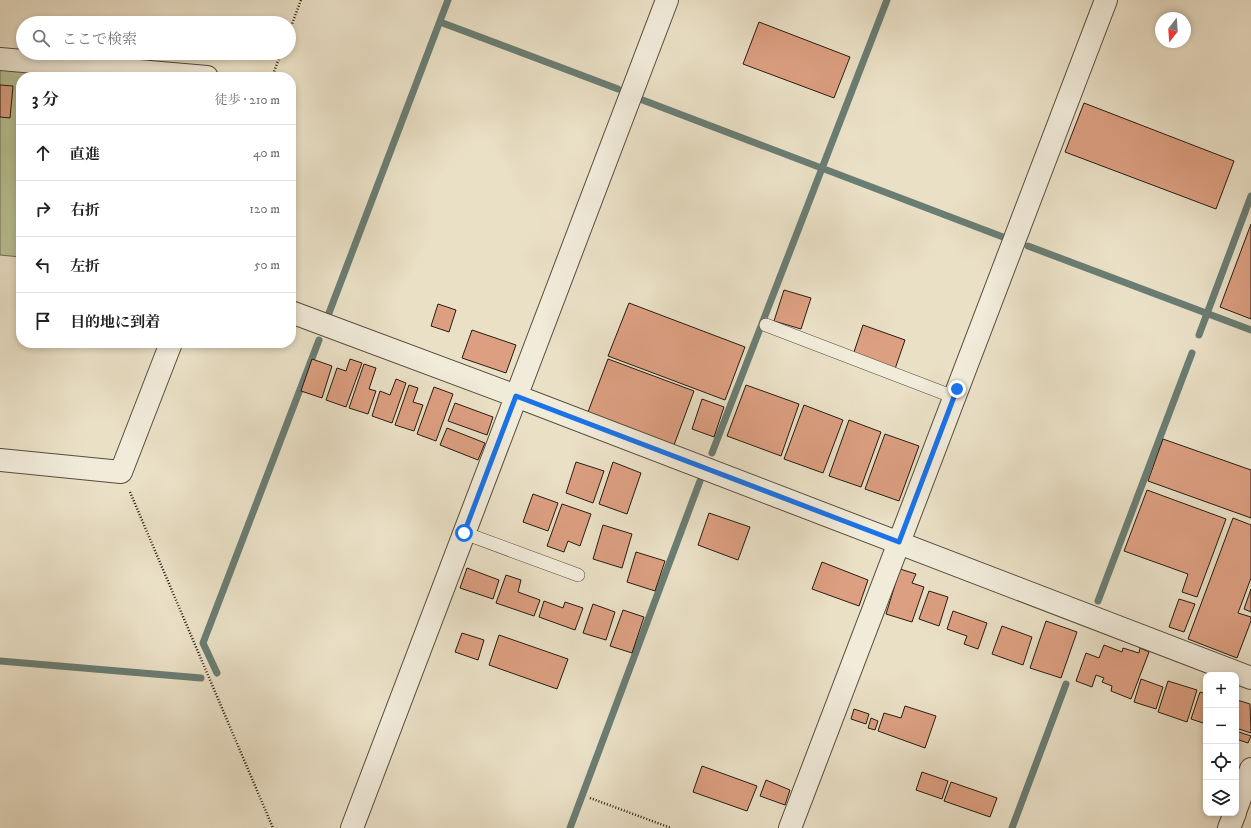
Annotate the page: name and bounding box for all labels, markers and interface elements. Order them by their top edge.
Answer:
north arrow [1155,12,1191,48]
search box [16,16,296,60]
icon: search [30,27,52,49]
text: ここで検索 [62,30,137,49]
text: 3 分 [32,89,59,111]
text: 徒歩 · 210 m [215,92,280,108]
icon: ahead [32,142,54,164]
text: 直進 [70,145,100,164]
text: 40 m [253,145,280,161]
icon: right [32,198,54,220]
text: 右折 [70,201,100,220]
text: 120 m [249,201,280,217]
icon: left [32,254,54,276]
text: 左折 [70,257,100,276]
text: 50 m [254,257,280,273]
icon: arrive [32,310,54,332]
text: 目的地に到着 [70,313,160,332]
route end [948,380,966,398]
route start [455,524,473,542]
map controls [1203,672,1239,816]
button: + [1203,672,1239,708]
button: − [1203,708,1239,744]
button: locate [1203,744,1239,780]
button: layers [1203,780,1239,816]

